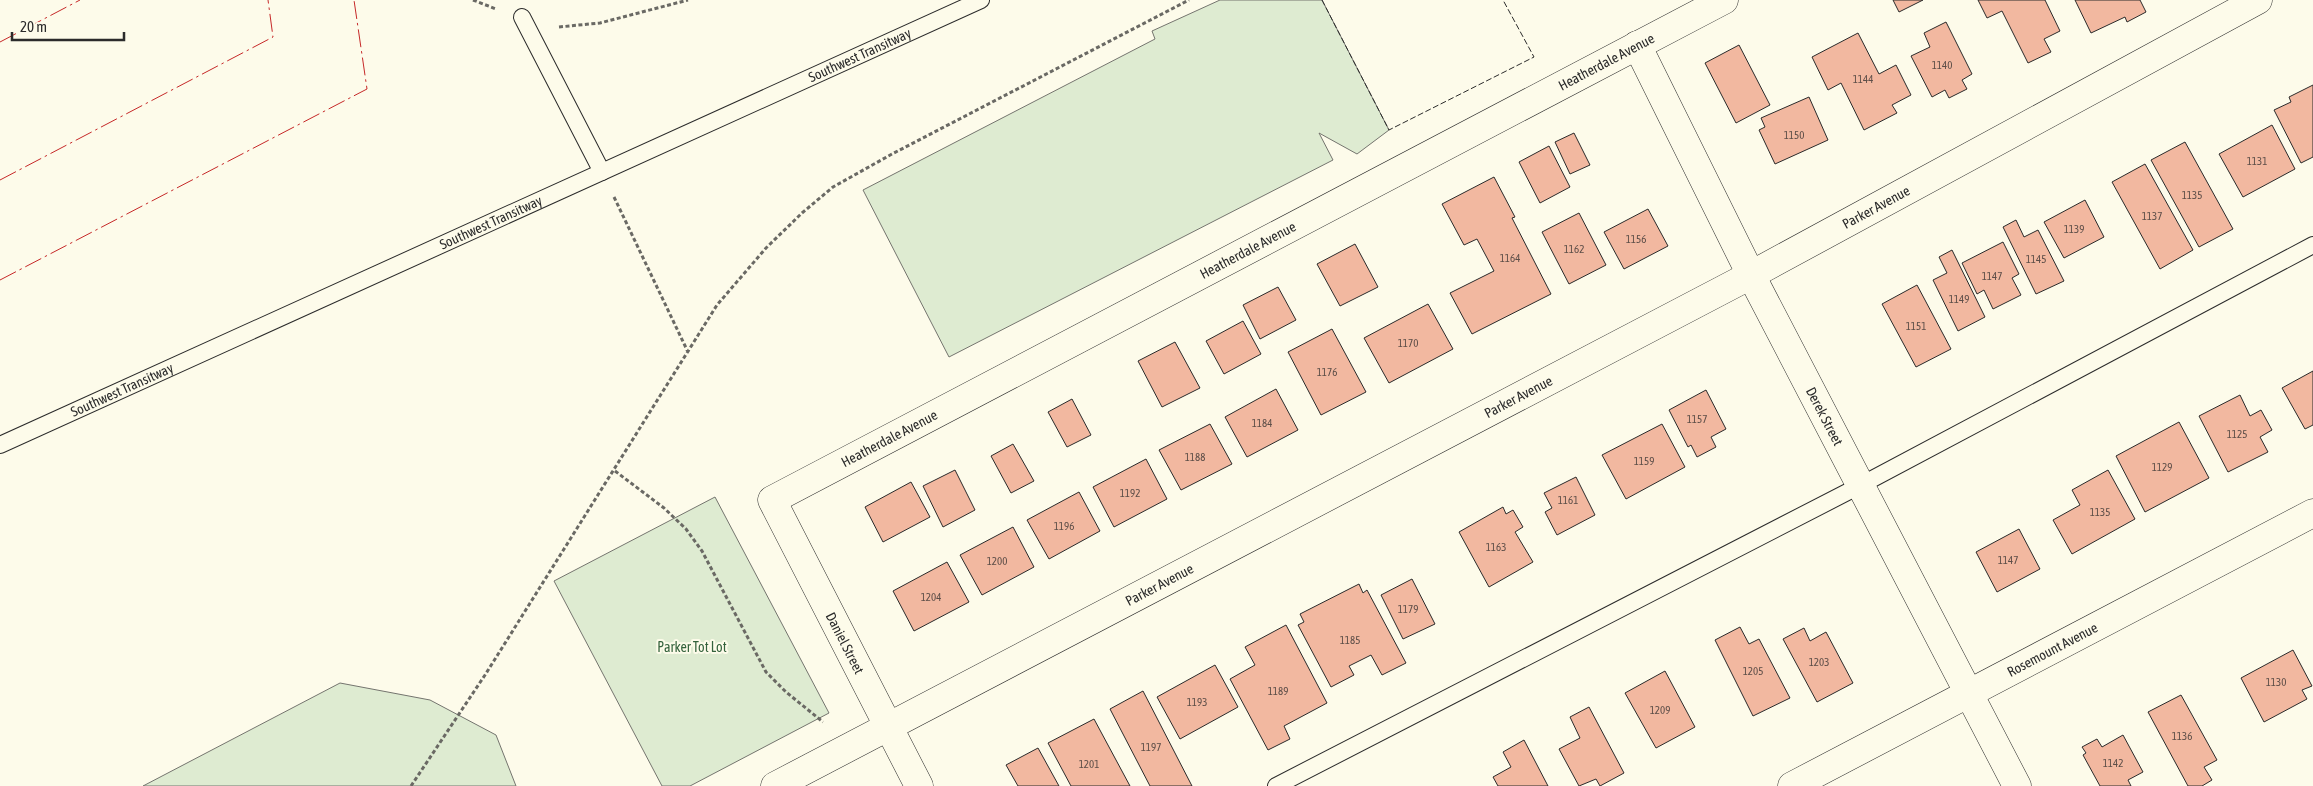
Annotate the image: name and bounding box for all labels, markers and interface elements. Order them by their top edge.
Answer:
scale bar [12,10,125,42]
text: 20 m [20,18,47,35]
street label: Southwest Transitway [806,25,914,85]
street label: Heatherdale Avenue [1556,30,1657,94]
house number: 1140 [1932,59,1952,71]
house number: 1144 [1853,73,1873,85]
house number: 1150 [1784,129,1804,141]
house number: 1131 [2247,155,2267,167]
street label: Parker Avenue [1840,182,1913,232]
house number: 1135 [2182,189,2202,201]
street label: Southwest Transitway [437,192,545,253]
house number: 1137 [2142,210,2162,222]
street label: Heatherdale Avenue [1197,218,1299,282]
house number: 1139 [2064,223,2084,235]
house number: 1156 [1626,233,1646,245]
house number: 1162 [1564,243,1584,255]
house number: 1164 [1500,252,1520,264]
house number: 1145 [2026,253,2046,265]
house number: 1147 [1982,270,2002,282]
house number: 1149 [1949,293,1969,305]
house number: 1151 [1906,320,1926,332]
house number: 1170 [1398,337,1418,349]
street label: Southwest Transitway [68,359,176,420]
house number: 1176 [1317,366,1337,378]
street label: Parker Avenue [1482,373,1555,421]
street label: Derek Street [1803,384,1846,448]
street label: Heatherdale Avenue [839,407,940,470]
house number: 1157 [1687,413,1707,425]
house number: 1184 [1252,417,1272,429]
house number: 1125 [2227,428,2247,440]
house number: 1188 [1185,451,1205,463]
house number: 1159 [1634,455,1654,467]
house number: 1129 [2152,461,2172,473]
house number: 1192 [1120,487,1140,499]
house number: 1161 [1558,494,1578,506]
house number: 1135 [2090,506,2110,518]
house number: 1196 [1054,520,1074,532]
house number: 1163 [1486,541,1506,553]
house number: 1147 [1998,554,2018,566]
house number: 1200 [987,555,1007,567]
street label: Parker Avenue [1123,560,1196,609]
house number: 1204 [921,591,941,603]
house number: 1179 [1398,603,1418,615]
street label: Daniel Street [823,609,867,677]
street label: Rosemount Avenue [2004,619,2100,680]
house number: 1185 [1340,634,1360,646]
park label: Parker Tot Lot [657,639,727,655]
house number: 1203 [1809,656,1829,668]
house number: 1205 [1743,665,1763,677]
house number: 1130 [2266,676,2286,688]
house number: 1189 [1268,685,1288,697]
house number: 1193 [1187,696,1207,708]
house number: 1209 [1650,704,1670,716]
house number: 1136 [2172,730,2192,742]
house number: 1197 [1141,741,1161,753]
house number: 1142 [2103,757,2123,769]
house number: 1201 [1079,758,1099,770]

